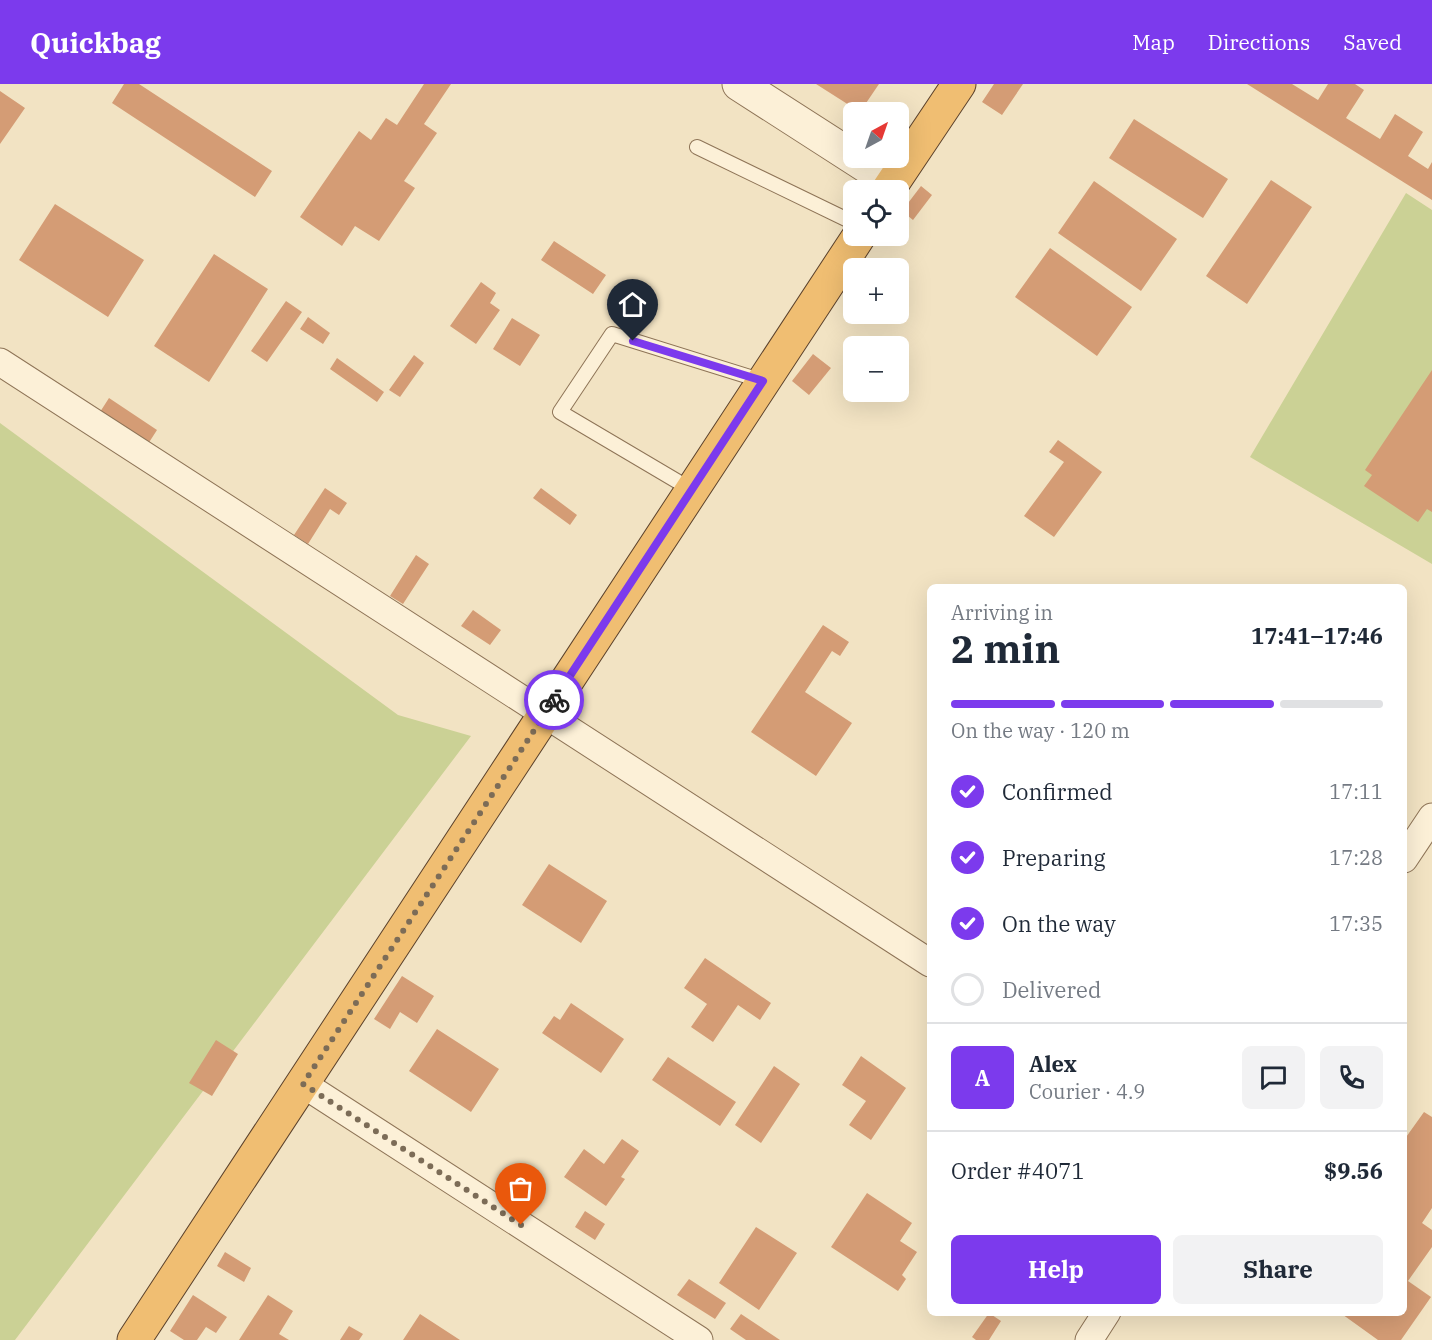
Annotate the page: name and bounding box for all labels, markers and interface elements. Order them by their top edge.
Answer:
text: Quickbag [30,24,161,61]
text: Map [1132,28,1175,56]
text: Directions [1208,28,1310,56]
text: Saved [1343,28,1402,56]
north arrow [843,102,909,168]
map controls [843,102,909,402]
button: locate [843,180,909,246]
button: + [843,258,909,324]
pin [607,279,658,341]
icon: home [616,288,649,321]
button: − [843,336,909,402]
text: Arriving in [951,599,1053,626]
text: 17:41–17:46 [1251,621,1383,650]
text: 2 min [951,623,1060,674]
courier [524,670,584,730]
icon: bike [538,684,571,717]
text: On the way · 120 m [951,717,1130,744]
icon: check [951,775,984,808]
text: Confirmed [1002,777,1113,806]
text: 17:11 [1329,778,1383,805]
icon: check [951,841,984,874]
text: Preparing [1002,843,1106,872]
text: 17:28 [1329,844,1383,871]
icon: check [951,907,984,940]
text: On the way [1002,909,1116,938]
text: 17:35 [1329,910,1383,937]
text: Delivered [1002,975,1101,1004]
button: chat [1242,1046,1305,1109]
button: phone [1320,1046,1383,1109]
text: Alex [1029,1049,1077,1078]
text: A [975,1063,990,1092]
text: Courier · 4.9 [1029,1078,1145,1105]
text: Order #4071 [951,1156,1085,1185]
text: $9.56 [1324,1156,1383,1185]
pin [495,1163,546,1225]
icon: bag [504,1172,537,1205]
button: Help [951,1235,1161,1304]
button: Share [1173,1235,1383,1304]

